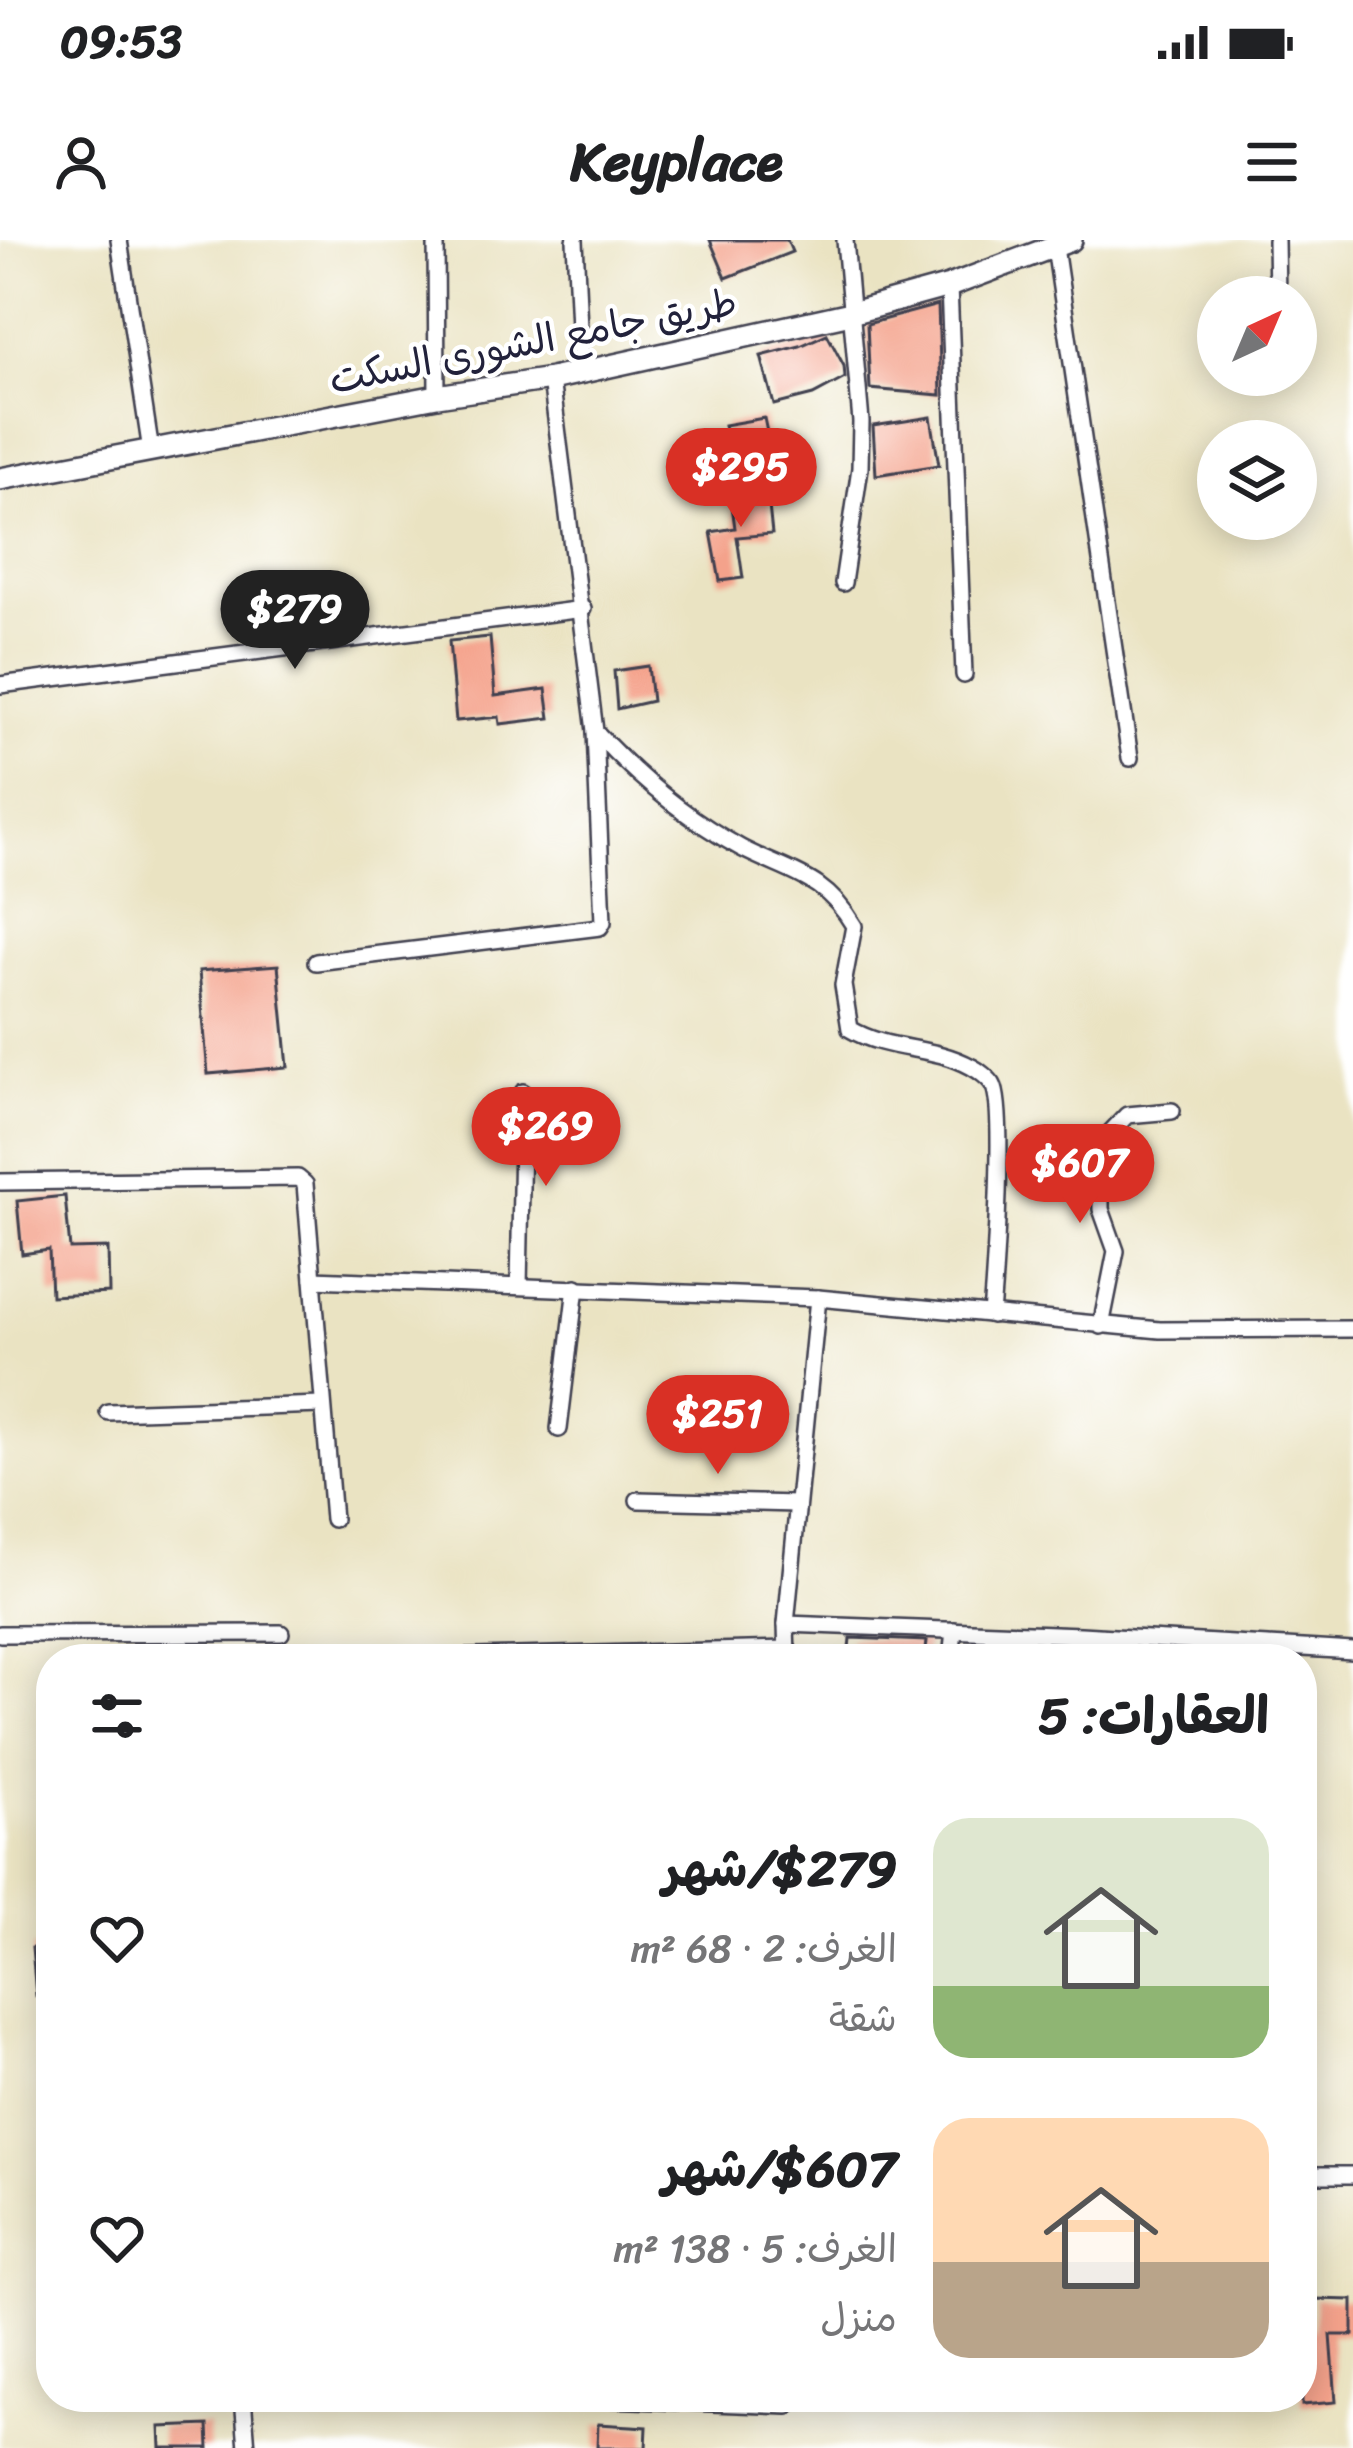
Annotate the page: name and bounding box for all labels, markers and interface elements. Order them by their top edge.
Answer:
text: 09:53 [60,2,182,82]
text: Keyplace [570,114,783,210]
icon: person [48,129,114,195]
icon: menu [1239,129,1305,195]
street label: طريق جامع الشورى السكت [323,267,743,414]
north arrow [1197,276,1317,396]
map controls [1197,276,1317,540]
button: layers [1197,420,1317,540]
pin: $295 [670,428,812,530]
text: $295 [693,432,789,501]
pin: $279 [224,570,366,672]
text: $279 [248,574,342,643]
pin: $269 [475,1087,617,1189]
text: $269 [499,1091,593,1160]
pin: $607 [1009,1124,1151,1226]
text: $607 [1032,1128,1128,1197]
pin: $251 [647,1375,789,1477]
text: $251 [673,1379,763,1448]
text: العقارات: 5 [1038,1671,1269,1761]
icon: filters [84,1683,150,1749]
text: $279/شهر [663,1824,897,1914]
icon: home [1029,1866,1173,2010]
icon: heart [84,1905,150,1971]
text: الغرف: 2 · 68 m² [631,1914,897,1983]
text: شقة [829,1983,897,2052]
text: $607/شهر [662,2124,897,2214]
icon: home [1029,2166,1173,2310]
icon: heart [84,2205,150,2271]
text: الغرف: 5 · 138 m² [613,2214,897,2283]
text: منزل [820,2283,897,2352]

